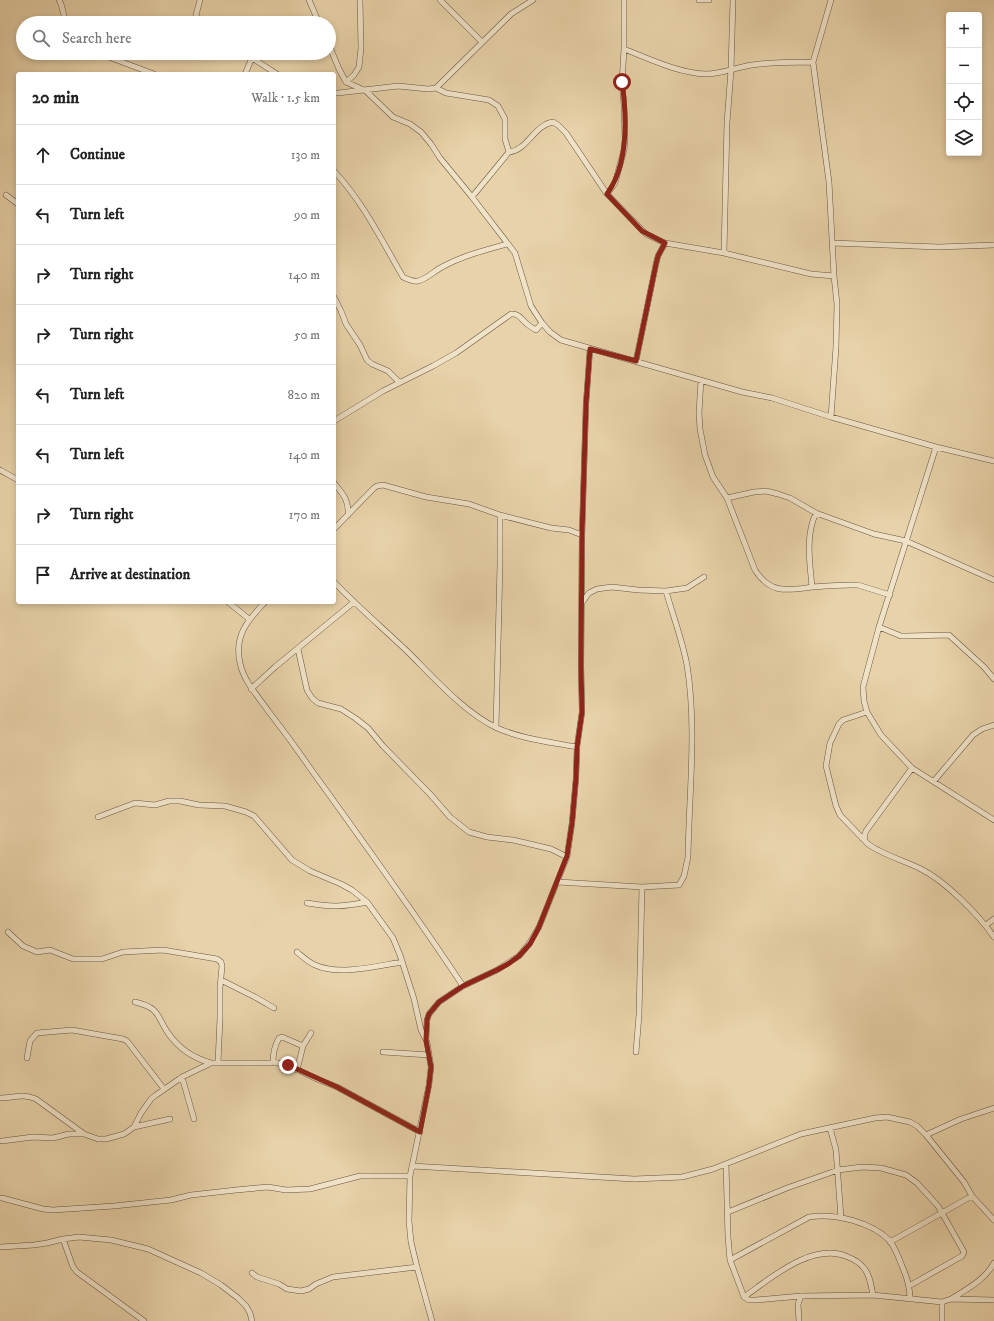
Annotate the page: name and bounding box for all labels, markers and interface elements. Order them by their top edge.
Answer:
map controls [946,12,982,156]
button: + [946,12,982,48]
search box [16,16,336,60]
icon: search [30,27,52,49]
text: Search here [62,29,131,48]
button: − [946,48,982,84]
route start [613,73,631,91]
button: locate [946,84,982,120]
text: 20 min [32,87,79,109]
text: Walk · 1.5 km [251,90,320,106]
button: layers [946,120,982,156]
icon: ahead [32,144,54,166]
text: Continue [70,145,125,164]
text: 130 m [291,147,320,163]
icon: left [32,204,54,226]
text: Turn left [70,205,124,224]
text: 90 m [294,207,320,223]
icon: right [32,264,54,286]
text: Turn right [70,265,133,284]
text: 140 m [288,267,320,283]
icon: right [32,324,54,346]
text: Turn right [70,325,133,344]
text: 50 m [294,327,320,343]
icon: left [32,384,54,406]
text: Turn left [70,385,124,404]
text: 820 m [288,387,320,403]
icon: left [32,444,54,466]
text: Turn left [70,445,124,464]
text: 140 m [288,447,320,463]
icon: right [32,504,54,526]
text: Turn right [70,505,133,524]
text: 170 m [289,507,320,523]
icon: arrive [32,564,54,586]
text: Arrive at destination [70,565,190,584]
route end [279,1056,297,1074]

